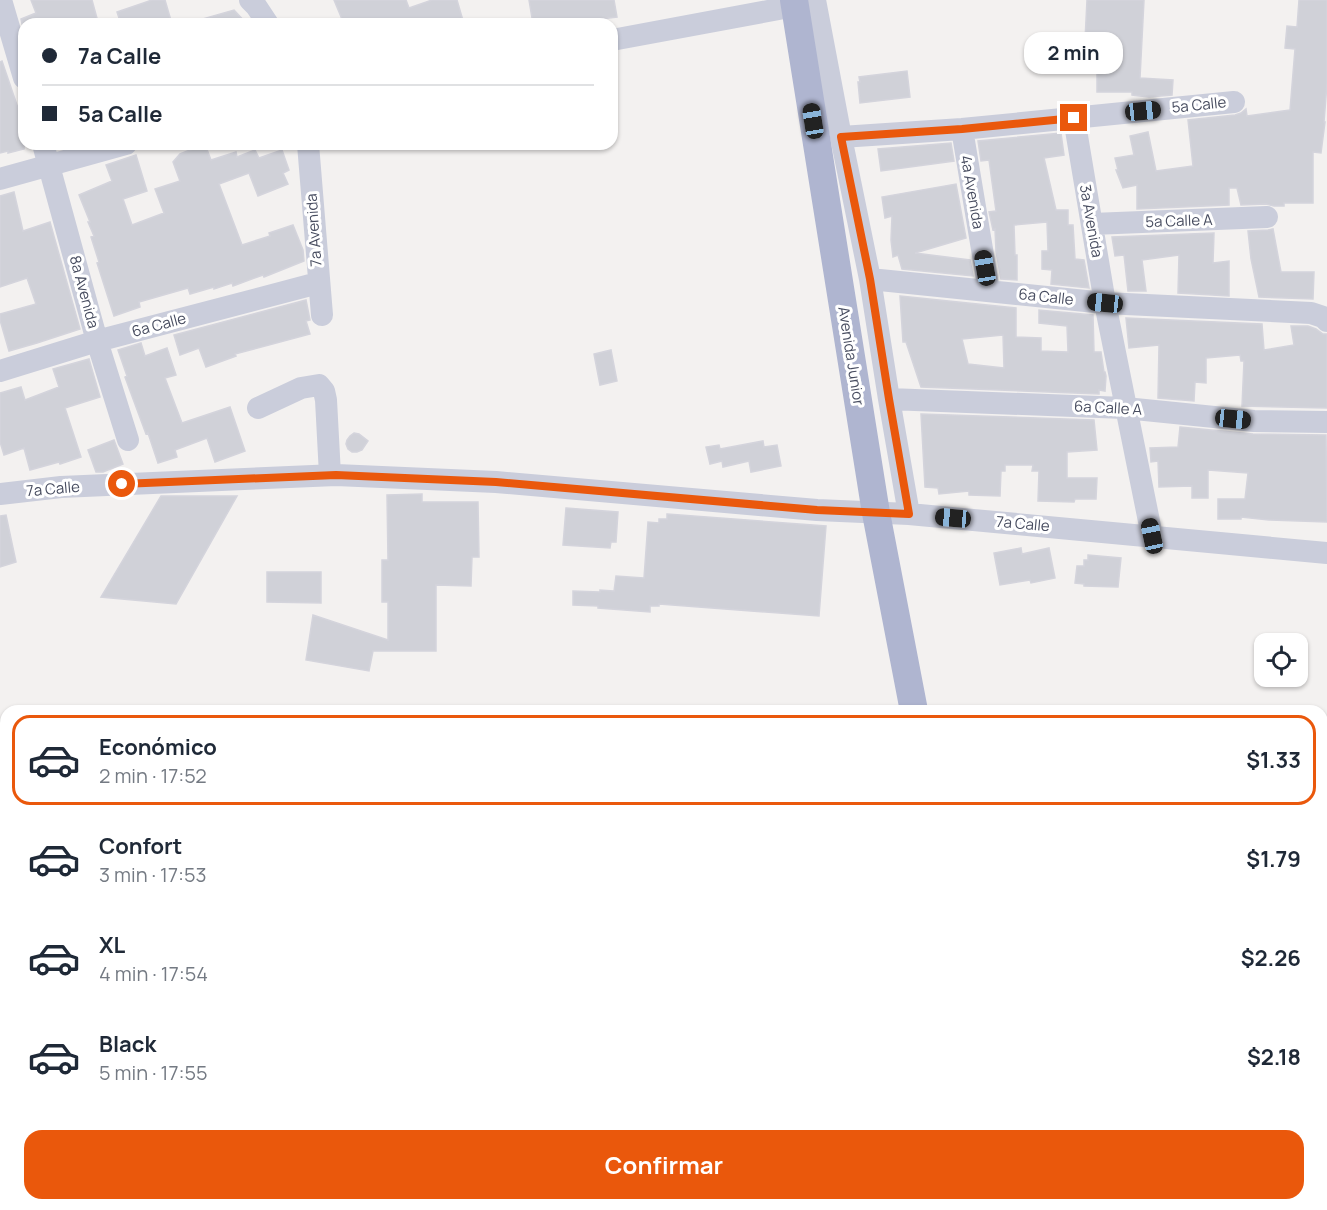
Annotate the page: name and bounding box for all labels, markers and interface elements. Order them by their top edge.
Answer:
callout: 2 min [1024,31,1124,73]
text: 2 min [1047,39,1100,66]
text: 7a Calle [78,41,161,71]
street label: 5a Calle [1171,91,1228,118]
text: 5a Calle [78,99,162,129]
car [1124,100,1162,122]
car [801,102,825,140]
route end [1060,104,1087,131]
street label: 4a Avenida [956,153,989,230]
street label: 3a Avenida [1075,183,1108,259]
street label: 7a Avenida [300,193,327,267]
street label: 5a Calle A [1145,209,1213,232]
car [973,249,997,287]
street label: 8a Avenida [65,253,104,331]
street label: 6a Calle [1017,283,1075,310]
car [1086,292,1124,314]
street label: Avenida Junior [833,305,870,408]
street label: 6a Calle [129,307,189,342]
street label: 6a Calle A [1074,395,1143,420]
car [1214,408,1252,430]
route start [108,470,135,497]
street label: 7a Calle [25,476,81,501]
car [934,507,972,529]
street label: 7a Calle [995,511,1051,536]
car [1139,517,1165,555]
map controls [1254,633,1308,687]
button: locate [1254,633,1308,687]
text: Económico [99,732,217,762]
icon: car [27,733,81,787]
text: $1.33 [1246,745,1301,775]
text: 2 min · 17:52 [99,762,207,789]
text: Confort [99,831,182,861]
icon: car [27,832,81,886]
text: $1.79 [1246,844,1301,874]
text: 3 min · 17:53 [99,861,207,888]
text: XL [99,930,125,960]
icon: car [27,931,81,985]
text: $2.26 [1241,943,1301,973]
text: 4 min · 17:54 [99,960,208,987]
text: Black [99,1029,156,1059]
icon: car [27,1030,81,1084]
text: $2.18 [1247,1042,1301,1072]
text: 5 min · 17:55 [99,1059,208,1086]
button: Confirmar [24,1130,1304,1199]

